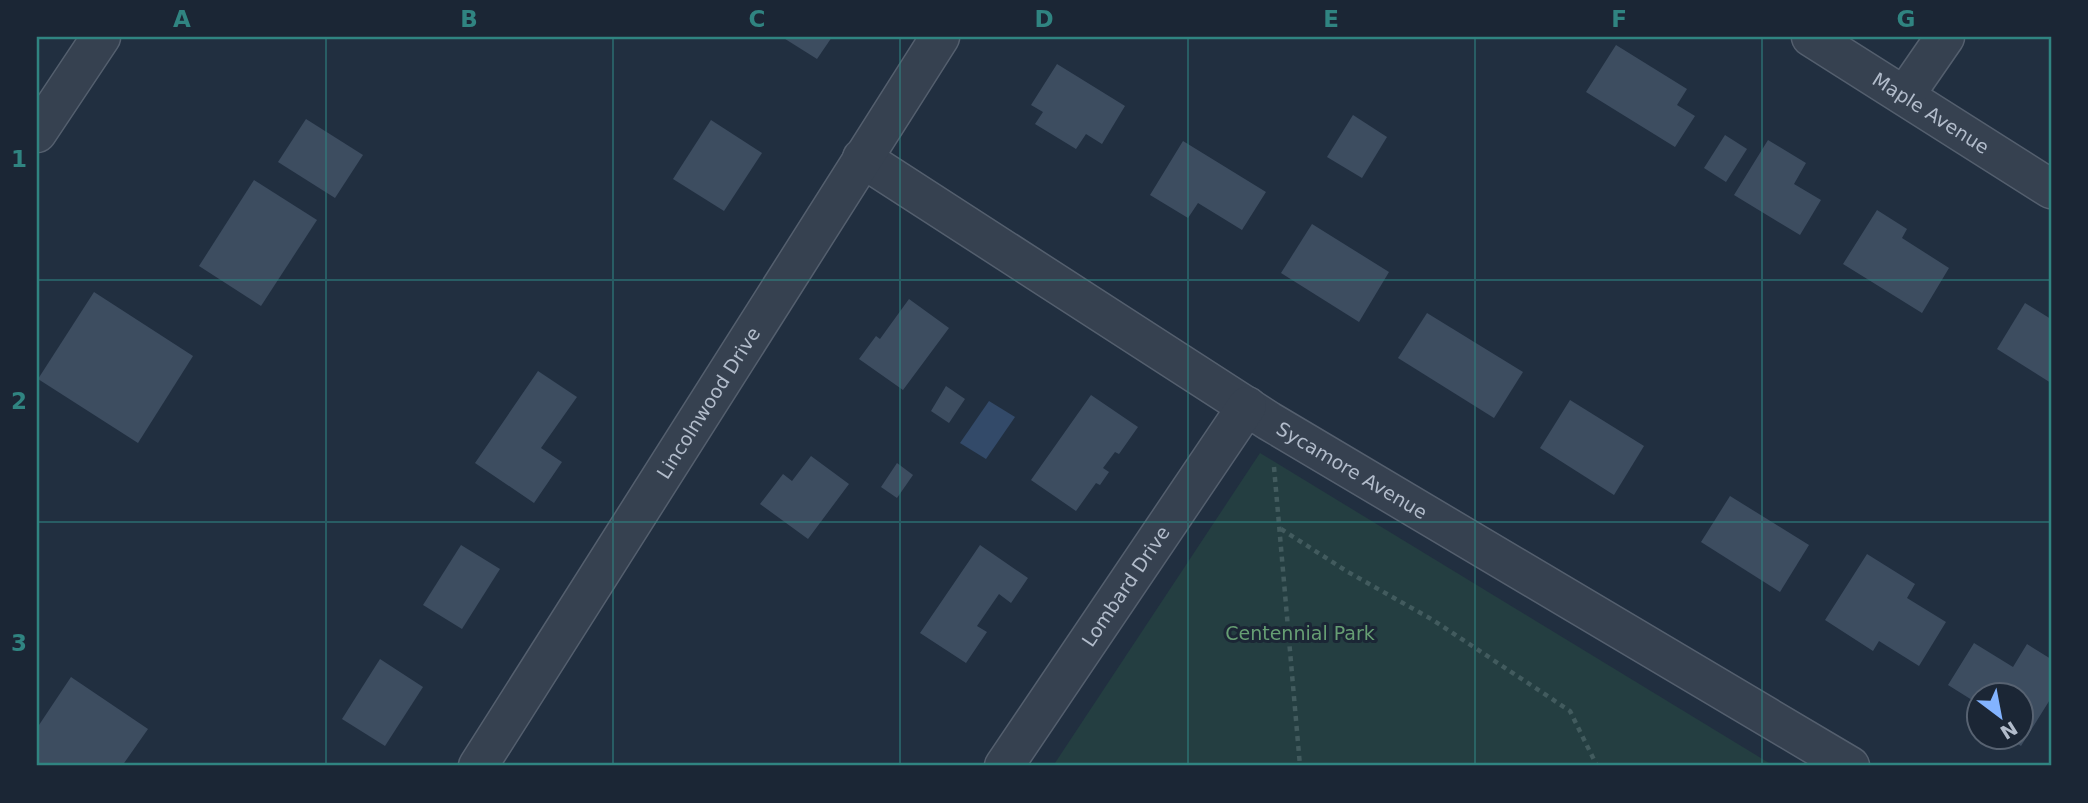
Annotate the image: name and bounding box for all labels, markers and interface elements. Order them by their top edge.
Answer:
text: A [173,6,191,32]
text: B [460,6,478,32]
text: C [749,6,765,32]
text: D [1034,6,1054,32]
text: E [1323,6,1339,32]
text: F [1611,6,1627,32]
text: G [1897,6,1915,32]
street label: Maple Avenue [1869,68,1993,158]
text: 1 [11,146,27,172]
street label: Lincolnwood Drive [652,323,764,483]
text: 2 [11,388,27,414]
street label: Sycamore Avenue [1273,417,1431,523]
street label: Lombard Drive [1077,522,1174,650]
park label: Centennial Park [1225,622,1375,644]
text: 3 [11,630,27,656]
north arrow [1966,680,2036,750]
text: N [1996,717,2022,744]

